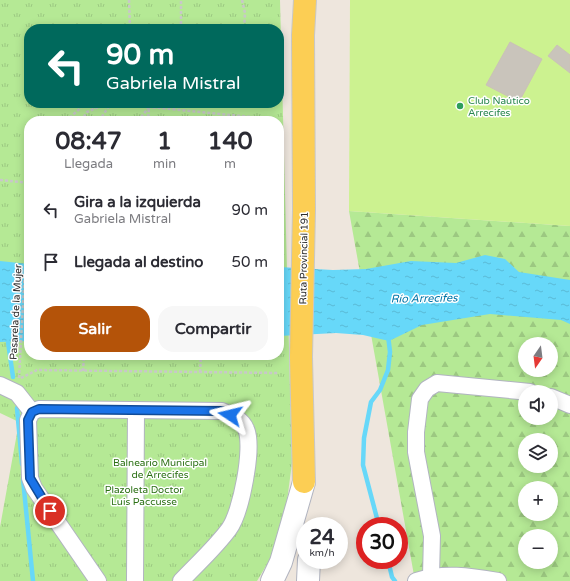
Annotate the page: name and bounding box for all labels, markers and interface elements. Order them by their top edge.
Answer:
text: 90 m [106,38,174,72]
icon: left [40,40,92,92]
text: Gabriela Mistral [106,72,241,94]
place label: Club Naútico Arrecifes [468,95,530,119]
marker: Club Naútico Arrecifes [455,101,465,111]
text: 08:47 [55,127,122,156]
text: 1 [157,127,172,156]
text: 140 [207,127,253,156]
text: Llegada [64,156,113,172]
text: min [153,156,176,172]
text: m [224,156,236,172]
text: Gira a la izquierda [74,193,201,211]
icon: left [40,199,62,221]
text: 90 m [231,201,268,219]
text: Gabriela Mistral [74,211,171,227]
street label: Ruta Provincial 191 [297,211,311,305]
icon: arrive [40,251,62,273]
text: Llegada al destino [74,253,203,271]
text: 50 m [231,253,268,271]
street label: Pasarela de la Mujer [8,264,24,360]
water label: Río Arrecifes [391,291,458,306]
button: Salir [40,306,150,352]
button: Compartir [158,306,268,352]
north arrow [518,337,558,377]
map controls [518,337,558,569]
button: sound [518,385,558,425]
position arrow [209,394,251,436]
button: layers [518,433,558,473]
park label: Balneario Municipal de Arrecifes [113,457,207,481]
button: + [518,481,558,521]
park label: Plazoleta Doctor Luis Paccusse [105,484,183,508]
pin [33,494,67,528]
icon: arrive [39,500,61,522]
speed limit sign: 30 [356,517,408,569]
text: 24 [309,526,335,550]
button: − [518,529,558,569]
text: km/h [309,547,335,559]

